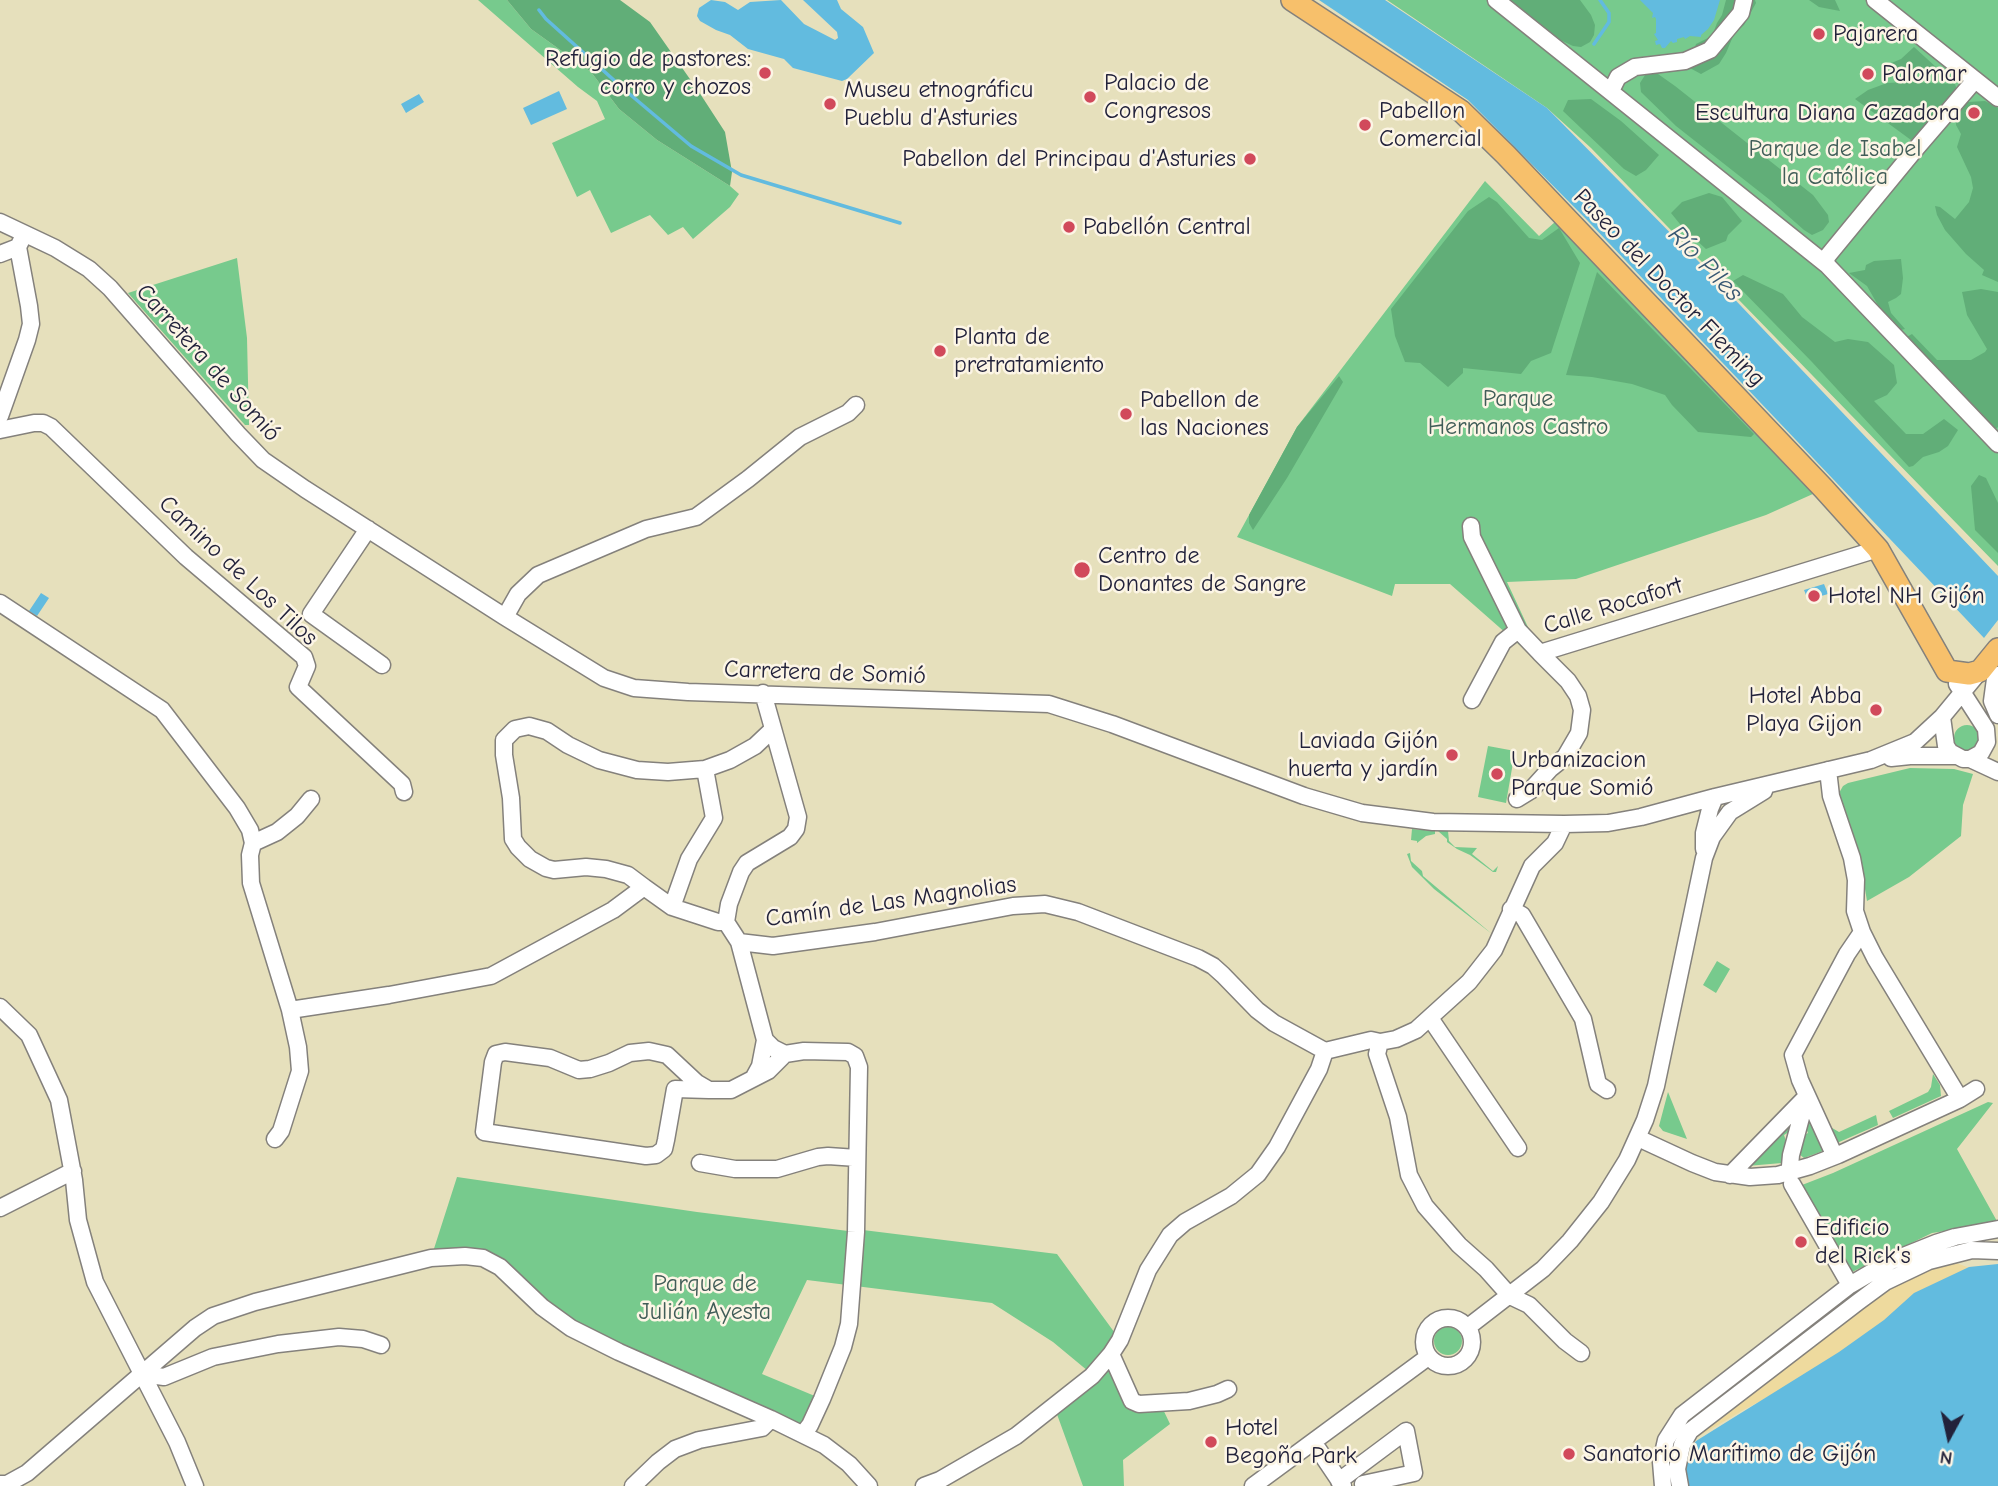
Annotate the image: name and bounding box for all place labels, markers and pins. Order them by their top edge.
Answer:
place label: Pajarera [1833,20,1918,48]
marker: Pajarera [1811,26,1827,42]
place label: Refugio de pastores: corro y chozos [545,45,751,101]
place label: Palomar [1882,60,1967,88]
marker: Refugio de pastores: corro y chozos [757,65,773,81]
marker: Palomar [1860,66,1876,82]
place label: Palacio de Congresos [1104,69,1211,125]
place label: Museu etnográficu Pueblu d'Asturies [844,76,1033,132]
marker: Palacio de Congresos [1082,89,1098,105]
marker: Museu etnográficu Pueblu d'Asturies [822,96,838,112]
place label: Pabellon Comercial [1379,97,1482,153]
place label: Escultura Diana Cazadora [1695,99,1960,127]
marker: Escultura Diana Cazadora [1966,105,1982,121]
marker: Pabellon Comercial [1357,117,1373,133]
place label: Pabellon del Principau d'Asturies [902,145,1236,173]
marker: Pabellon del Principau d'Asturies [1242,151,1258,167]
place label: Pabellón Central [1083,213,1251,241]
marker: Pabellón Central [1061,219,1077,235]
place label: Planta de pretratamiento [954,323,1104,379]
marker: Planta de pretratamiento [932,343,948,359]
place label: Pabellon de las Naciones [1140,386,1269,442]
marker: Pabellon de las Naciones [1118,406,1134,422]
place label: Centro de Donantes de Sangre [1098,542,1306,598]
marker: Centro de Donantes de Sangre [1072,560,1092,580]
place label: Hotel NH Gijón [1828,582,1985,610]
marker: Hotel NH Gijón [1806,588,1822,604]
place label: Hotel Abba Playa Gijon [1746,682,1862,738]
marker: Hotel Abba Playa Gijon [1868,702,1884,718]
place label: Laviada Gijón huerta y jardín [1288,727,1438,783]
place label: Urbanizacion Parque Somió [1511,746,1654,802]
marker: Laviada Gijón huerta y jardín [1444,747,1460,763]
marker: Urbanizacion Parque Somió [1489,766,1505,782]
place label: Edificio del Rick's [1815,1214,1911,1270]
marker: Edificio del Rick's [1793,1234,1809,1250]
place label: Hotel Begoña Park [1225,1414,1357,1470]
marker: Hotel Begoña Park [1203,1434,1219,1450]
place label: Sanatorio Marítimo de Gijón [1583,1440,1876,1468]
marker: Sanatorio Marítimo de Gijón [1561,1446,1577,1462]

